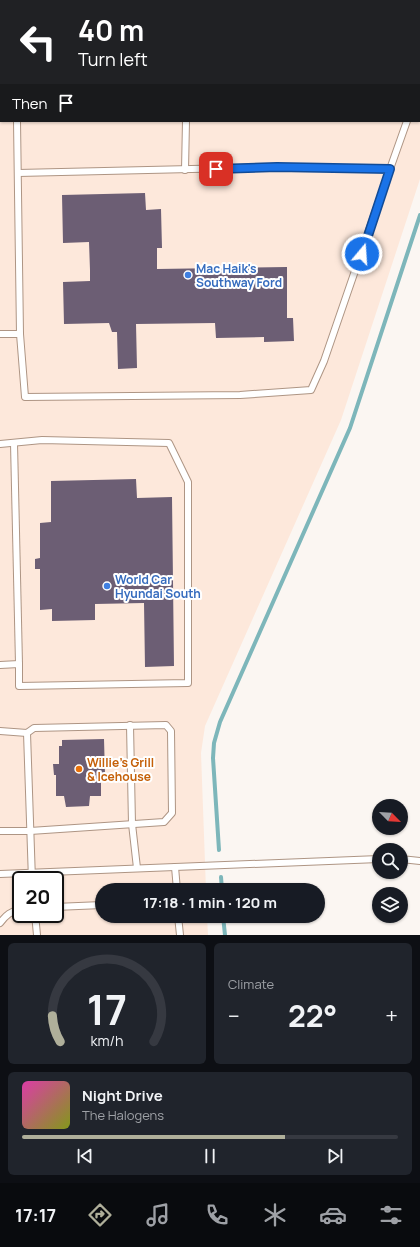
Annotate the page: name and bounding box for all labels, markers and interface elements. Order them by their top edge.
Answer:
text: 40 m [78,11,144,49]
icon: left [12,16,64,68]
text: Turn left [78,47,148,71]
icon: arrive [55,92,77,114]
text: Then [12,93,47,114]
pin [199,152,233,186]
icon: arrive [205,158,227,180]
position arrow [341,233,383,275]
place label: Mac Haik's Southway Ford [196,260,282,291]
marker: Mac Haik's Southway Ford [183,270,193,280]
place label: World Car Hyundai South [115,571,201,602]
marker: World Car Hyundai South [102,581,112,591]
place label: Willie's Grill & Icehouse [87,754,154,785]
marker: Willie's Grill & Icehouse [74,764,84,774]
north arrow [372,799,408,835]
map controls [372,799,408,923]
button: search [372,843,408,879]
speed limit sign: 20 [12,871,64,923]
button: layers [372,887,408,923]
text: 17:18 · 1 min · 120 m [143,892,277,913]
text: Climate [228,975,274,993]
text: 17 [87,980,127,1036]
text: 22° [288,995,337,1036]
text: − [228,1001,240,1031]
text: + [385,1001,398,1031]
text: km/h [90,1030,124,1049]
text: Night Drive [82,1085,163,1106]
text: The Halogens [82,1106,164,1124]
icon: previous [74,1145,96,1167]
icon: pause [199,1145,221,1167]
icon: next [324,1145,346,1167]
icon: directions [86,1201,114,1229]
icon: music [144,1201,172,1229]
icon: phone [203,1201,231,1229]
icon: climate [261,1201,289,1229]
icon: car [319,1201,347,1229]
icon: filters [377,1201,405,1229]
text: 17:17 [15,1203,56,1227]

